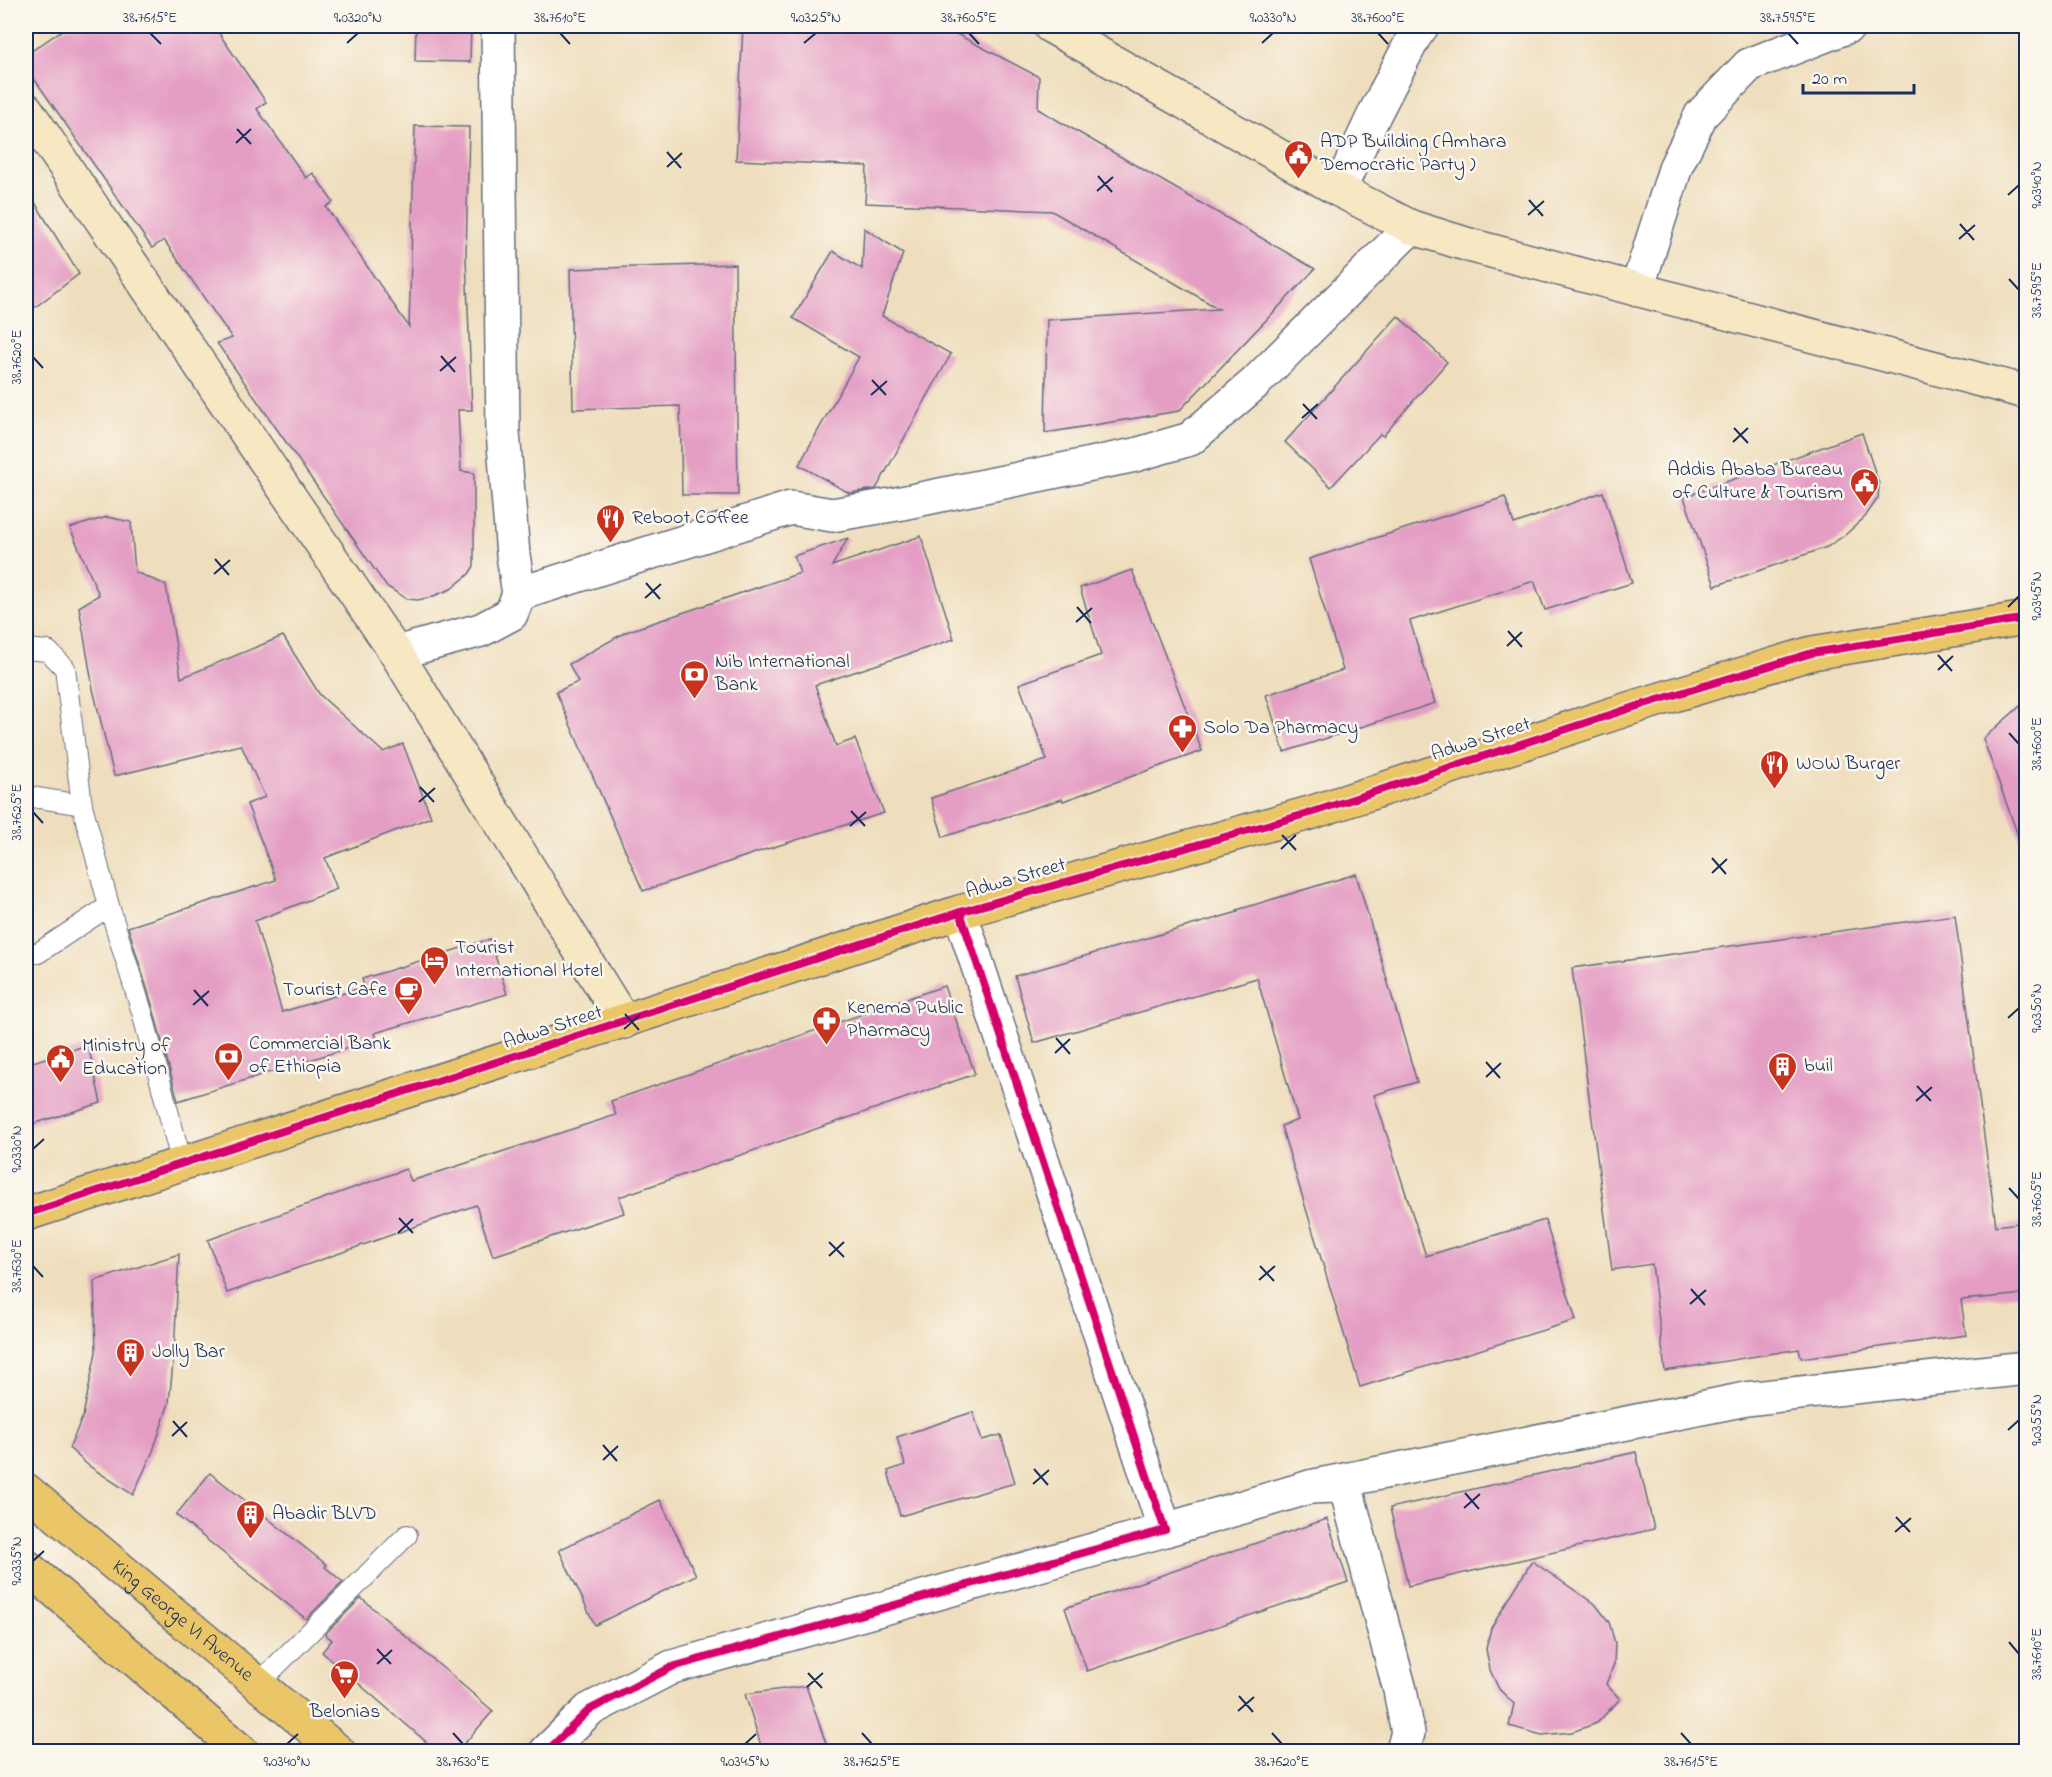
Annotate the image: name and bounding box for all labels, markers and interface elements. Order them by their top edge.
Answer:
text: 38.7615°E [123,7,177,29]
text: 9.0320°N [334,7,382,29]
text: 38.7610°E [534,7,586,29]
text: 9.0325°N [791,7,841,29]
text: 38.7605°E [941,7,997,29]
text: 9.0330°N [1249,7,1297,29]
text: 38.7600°E [1351,7,1405,29]
text: 38.7595°E [1760,7,1816,29]
scale bar [1803,57,1914,95]
text: 20 m [1812,67,1847,93]
place label: ADP Building (Amhara Democratic Party ) [1319,128,1506,180]
public building icon: ADP Building (Amhara Democratic Party ) [1283,138,1315,180]
text: 9.0340°N [2026,161,2048,209]
text: 38.7595°E [2026,262,2048,318]
text: 38.7620°E [6,330,28,384]
place label: Addis Ababa Bureau of Culture & Tourism [1667,456,1843,508]
public building icon: Addis Ababa Bureau of Culture & Tourism [1848,466,1880,508]
restaurant icon: Reboot Coffee [595,502,627,544]
place label: Reboot Coffee [632,504,749,533]
text: 9.0345°N [2026,571,2048,621]
place label: Nib International Bank [714,648,850,700]
bank icon: Nib International Bank [678,658,710,700]
street label: Adwa Street [1428,710,1535,770]
pharmacy icon: Solo Da Pharmacy [1166,712,1198,754]
place label: Solo Da Pharmacy [1203,714,1358,743]
text: 38.7600°E [2026,717,2048,771]
restaurant icon: WOW Burger [1759,748,1791,790]
place label: WOW Burger [1796,750,1901,780]
text: 38.7625°E [6,784,28,840]
street label: Adwa Street [963,851,1070,907]
place label: Tourist International Hotel [455,934,603,986]
hotel icon: Tourist International Hotel [418,944,450,986]
cafe icon: Tourist Cafe [392,974,424,1016]
place label: Tourist Cafe [283,976,387,1005]
text: 9.0350°N [2026,983,2048,1033]
place label: Kenema Public Pharmacy [847,994,963,1046]
street label: Adwa Street [500,998,607,1058]
pharmacy icon: Kenema Public Pharmacy [810,1004,842,1046]
place label: Commercial Bank of Ethiopia [249,1030,391,1082]
place label: Ministry of Education [82,1032,171,1084]
bank icon: Commercial Bank of Ethiopia [212,1040,244,1082]
public building icon: Ministry of Education [45,1042,77,1084]
building icon: buil [1767,1050,1799,1092]
place label: buil [1804,1052,1833,1081]
text: 9.0330°N [6,1125,28,1173]
text: 38.7605°E [2026,1171,2048,1227]
text: 38.7630°E [6,1239,28,1293]
building icon: Jolly Bar [115,1336,147,1378]
place label: Jolly Bar [152,1338,226,1367]
text: 9.0355°N [2026,1394,2048,1446]
building icon: Abadir BLVD [235,1498,267,1540]
place label: Abadir BLVD [272,1500,377,1529]
text: 9.0335°N [6,1536,28,1586]
street label: King George VI Avenue [105,1553,260,1689]
text: 38.7610°E [2026,1628,2048,1680]
supermarket icon: Belonias [329,1658,361,1700]
place label: Belonias [309,1698,380,1727]
text: 9.0340°N [263,1751,311,1773]
text: 38.7630°E [436,1751,490,1773]
text: 9.0345°N [720,1751,770,1773]
text: 38.7625°E [844,1751,900,1773]
text: 38.7620°E [1255,1751,1309,1773]
text: 38.7615°E [1664,1751,1718,1773]

